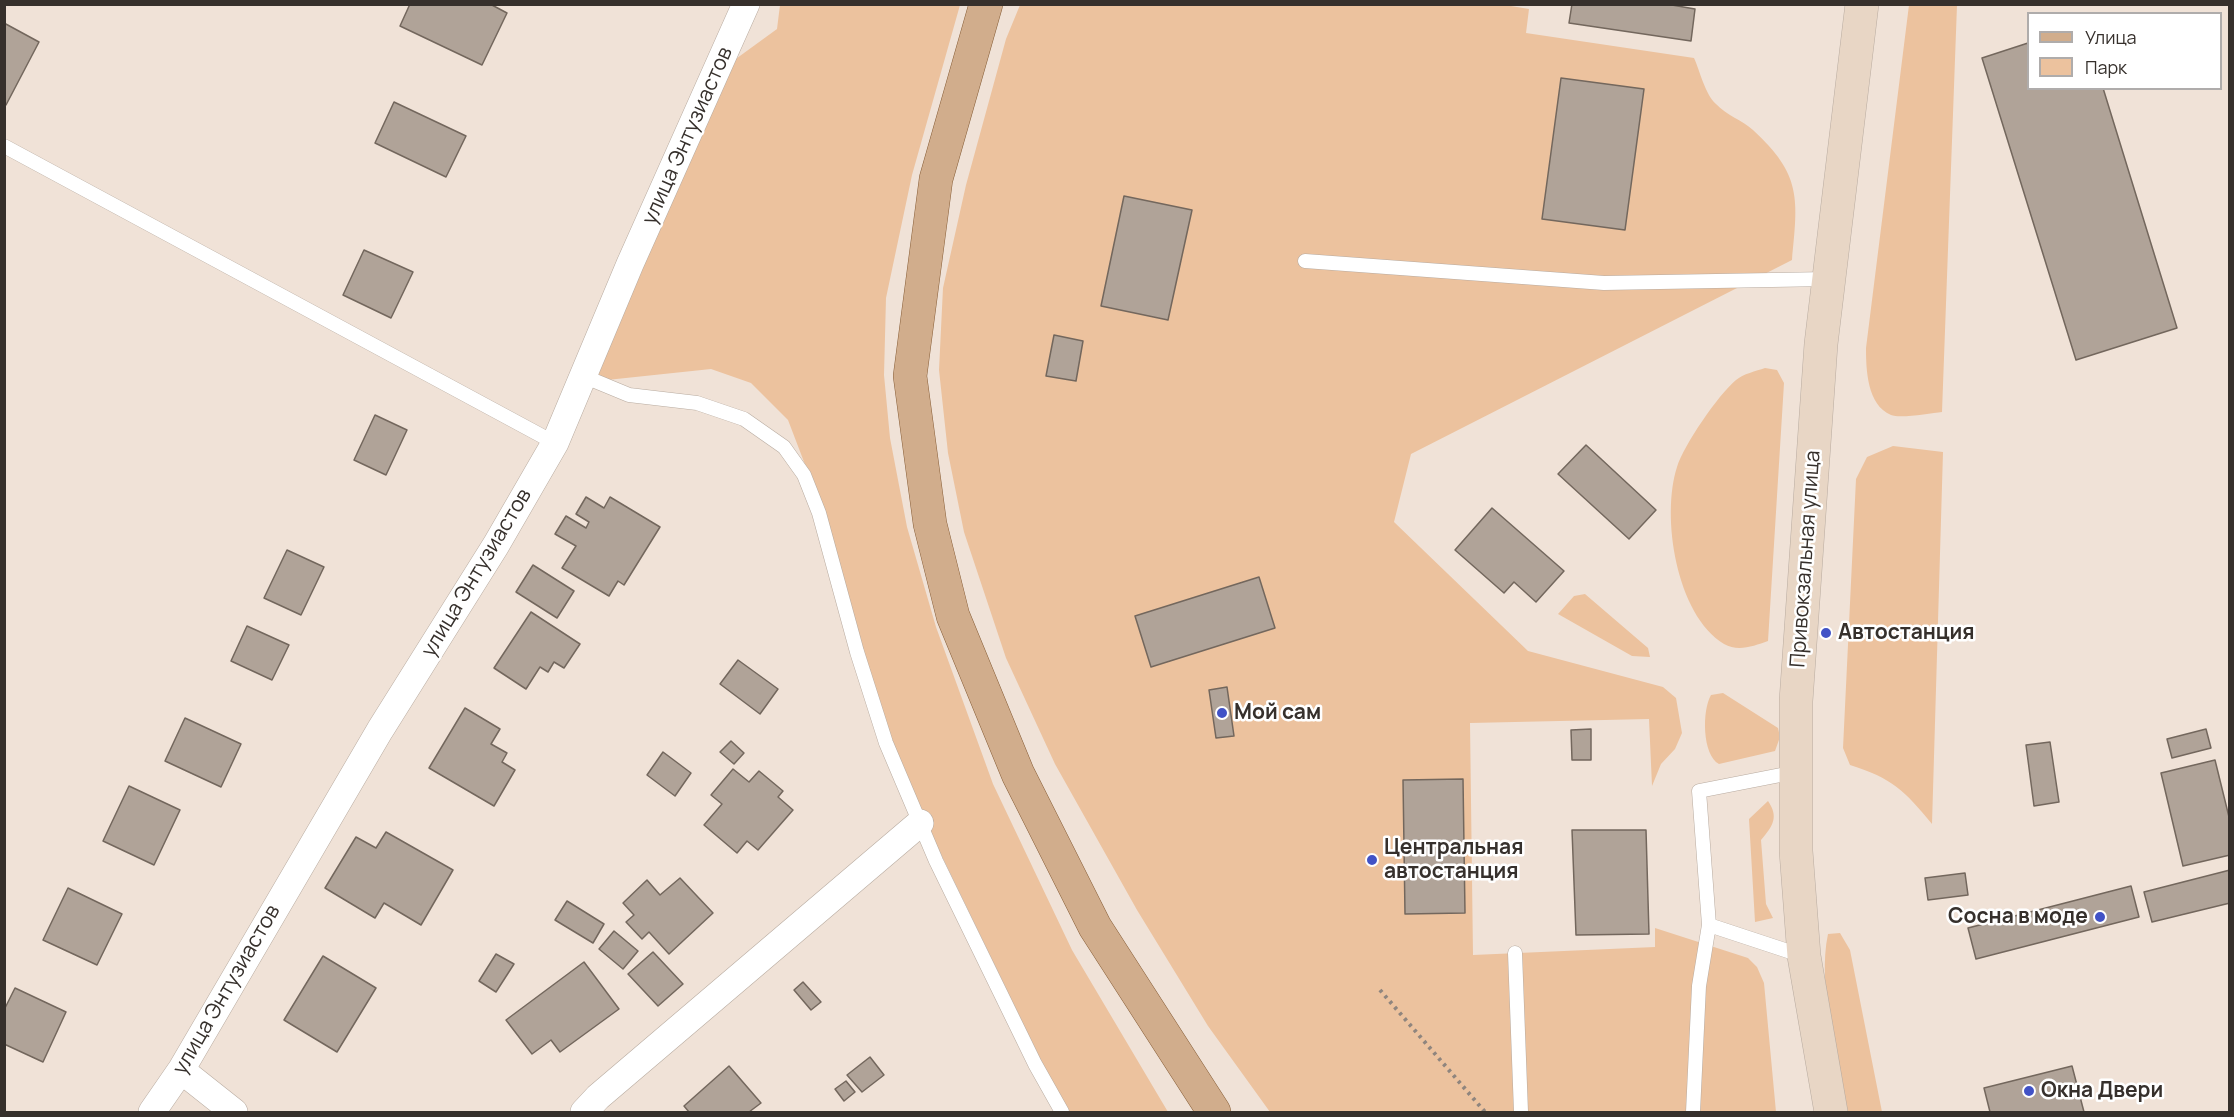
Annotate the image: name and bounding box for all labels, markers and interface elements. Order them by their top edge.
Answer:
legend [2027,12,2222,90]
text: Улица [2085,25,2137,49]
street label: улица Энтузиастов [637,43,739,229]
text: Парк [2085,55,2127,79]
street label: Привокзальная улица [1786,450,1826,668]
street label: улица Энтузиастов [417,484,537,662]
place label: Автостанция [1838,620,1975,646]
marker: Автостанция [1819,626,1833,640]
place label: Мой сам [1234,700,1321,726]
marker: Мой сам [1215,706,1229,720]
place label: Центральная автостанция [1384,835,1523,885]
marker: Центральная автостанция [1365,853,1379,867]
street label: улица Энтузиастов [168,901,286,1079]
place label: Сосна в моде [1948,904,2088,930]
marker: Сосна в моде [2093,910,2107,924]
place label: Окна Двери [2041,1078,2163,1104]
marker: Окна Двери [2022,1084,2036,1098]

